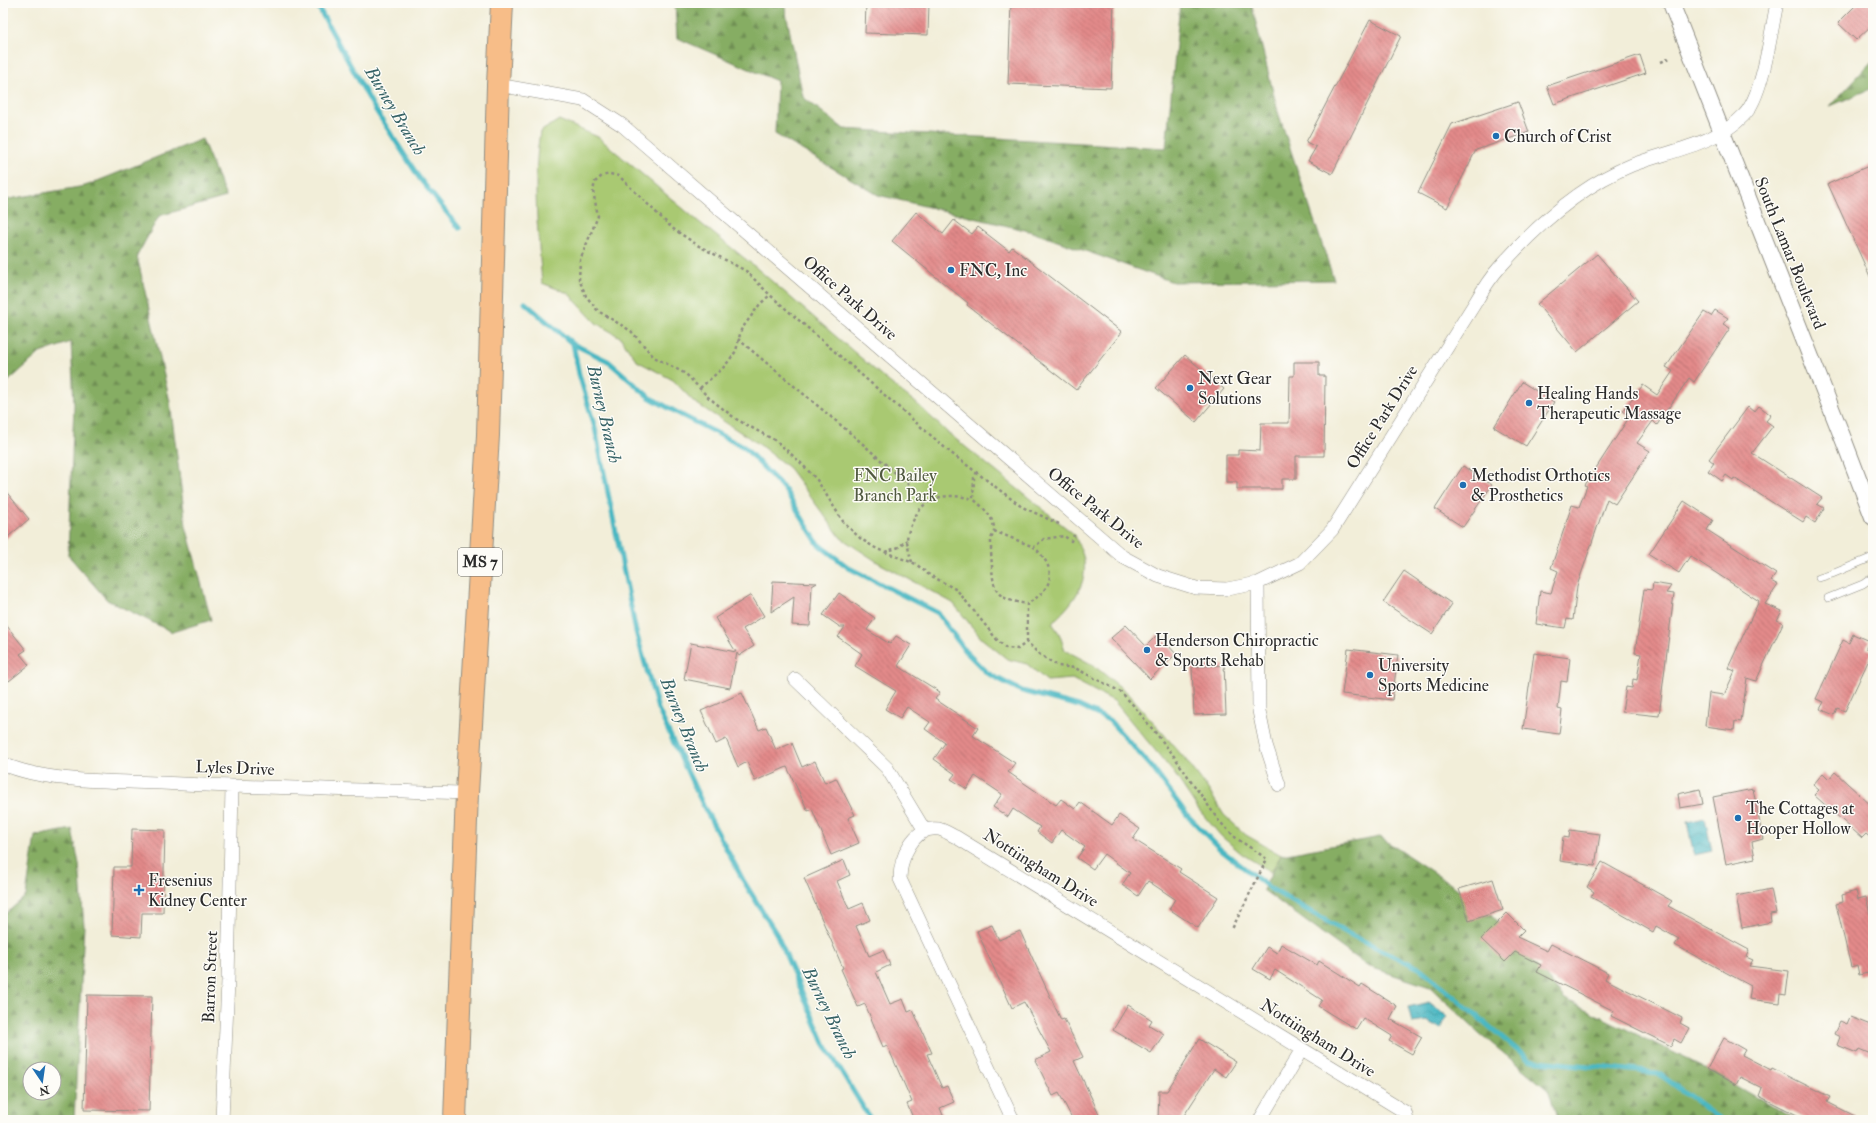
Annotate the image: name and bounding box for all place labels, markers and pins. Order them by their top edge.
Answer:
place label: Church of Crist [1504,126,1612,147]
marker: Church of Crist [1491,131,1501,141]
place label: FNC, Inc [959,260,1027,281]
marker: FNC, Inc [946,265,956,275]
place label: Next Gear Solutions [1198,368,1272,409]
marker: Next Gear Solutions [1185,383,1195,393]
place label: Healing Hands Therapeutic Massage [1537,383,1681,425]
marker: Healing Hands Therapeutic Massage [1524,398,1534,408]
place label: Methodist Orthotics & Prosthetics [1471,465,1610,506]
marker: Methodist Orthotics & Prosthetics [1458,480,1468,490]
place label: Henderson Chiropractic & Sports Rehab [1155,630,1319,672]
marker: Henderson Chiropractic & Sports Rehab [1142,645,1152,655]
place label: University Sports Medicine [1378,655,1489,697]
marker: University Sports Medicine [1365,670,1375,680]
place label: The Cottages at Hooper Hollow [1746,798,1855,840]
marker: The Cottages at Hooper Hollow [1733,813,1743,823]
place label: Fresenius Kidney Center [148,870,247,912]
marker: Fresenius Kidney Center [133,884,145,896]

